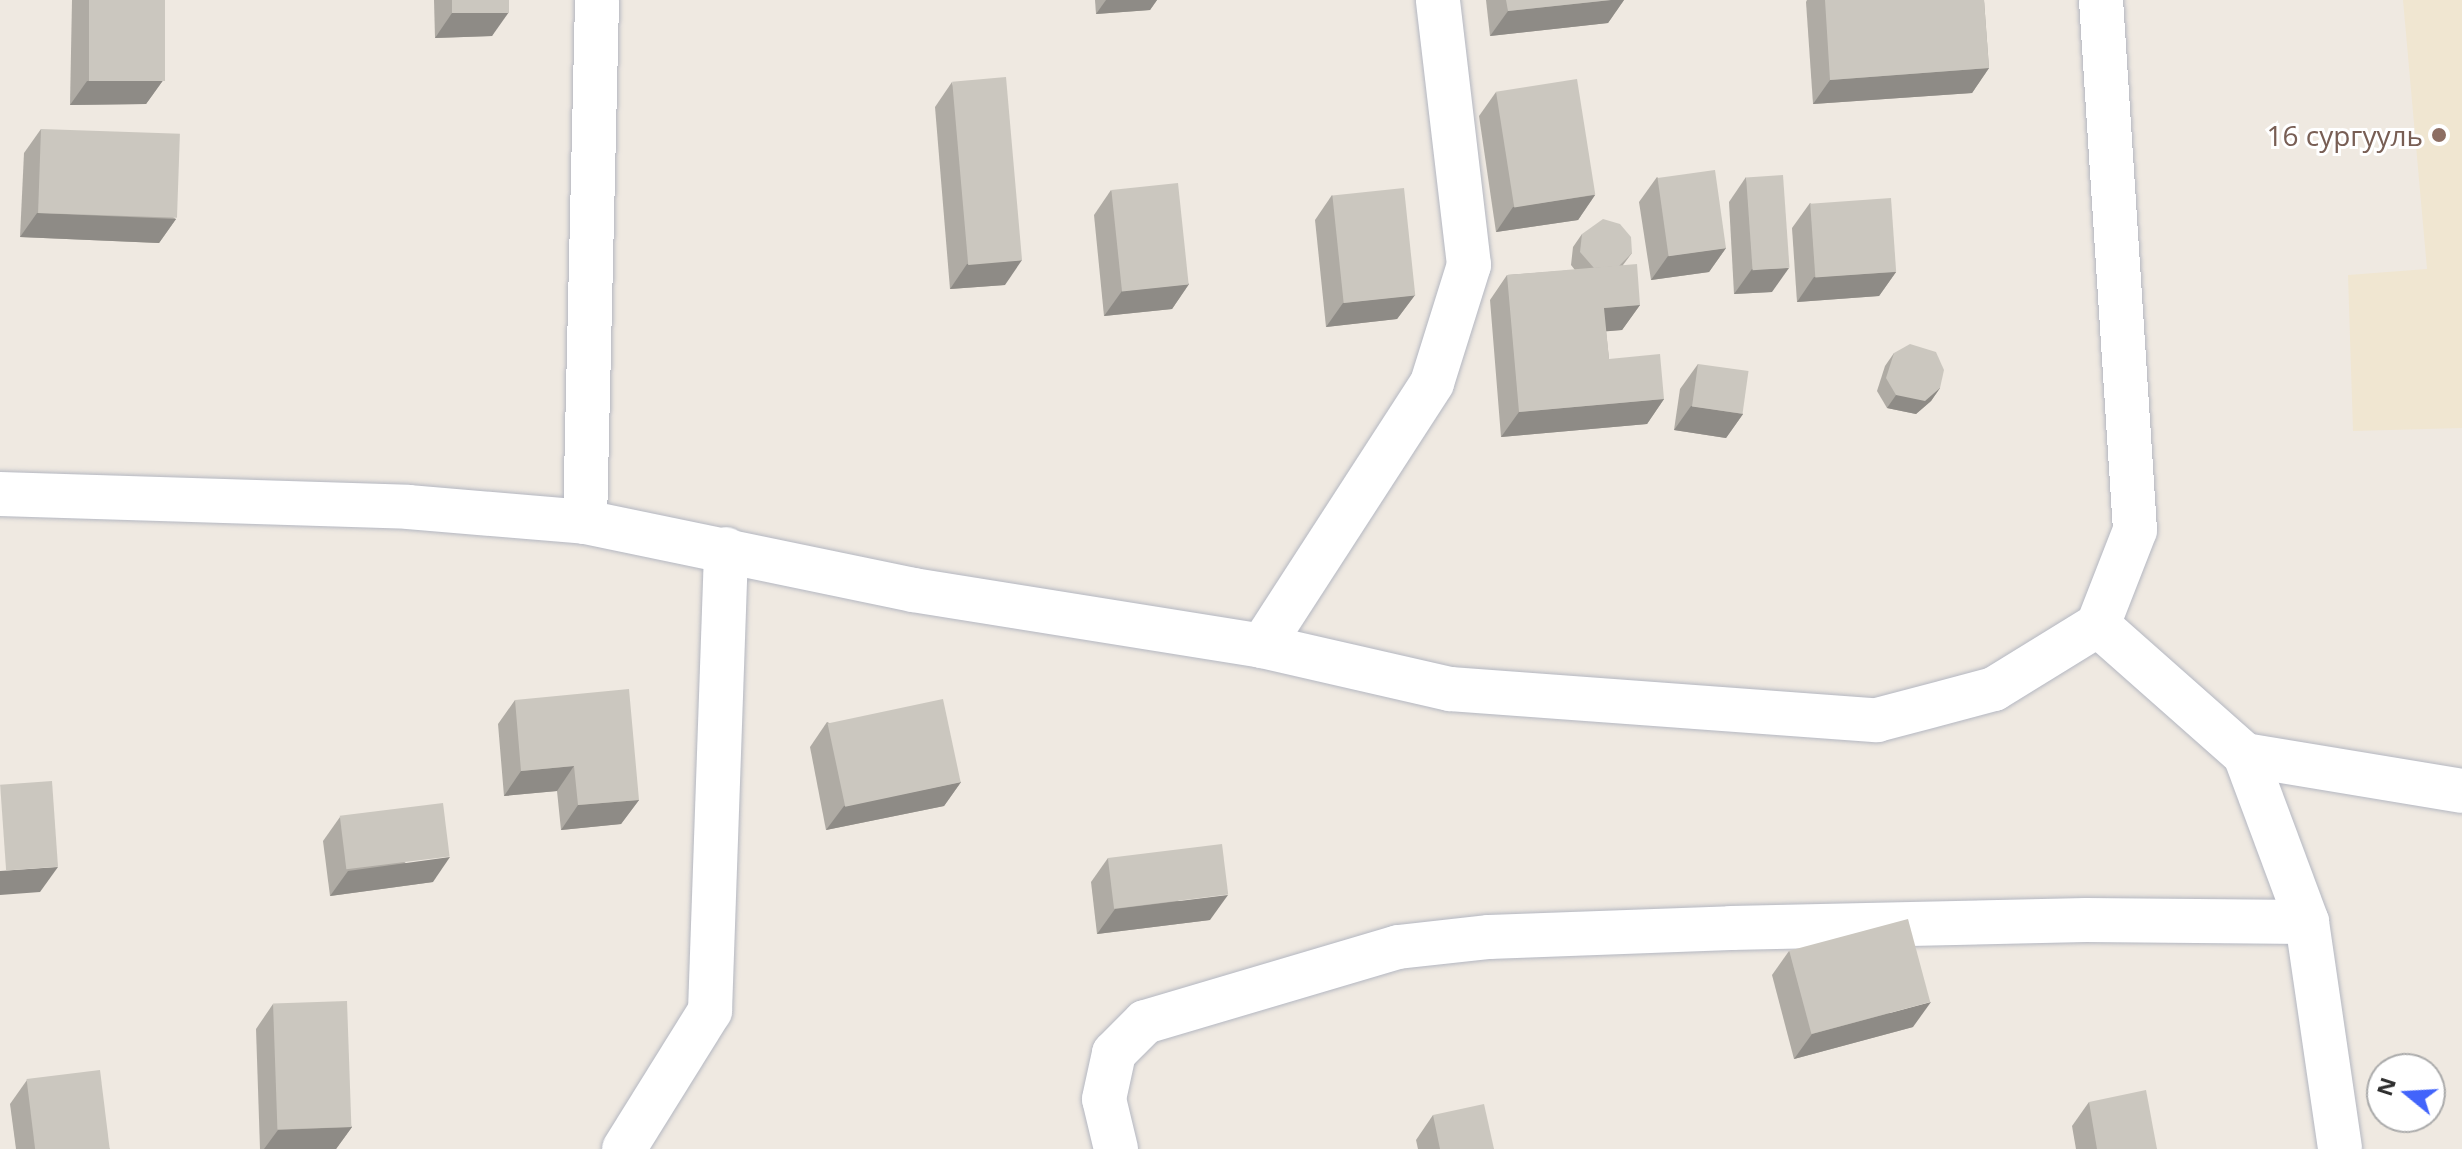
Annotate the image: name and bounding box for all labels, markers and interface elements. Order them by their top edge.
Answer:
place label: 16 сургууль [2266,118,2423,152]
marker: 16 сургууль [2430,126,2448,144]
north arrow [2366,1053,2446,1133]
text: N [2368,1073,2402,1099]

